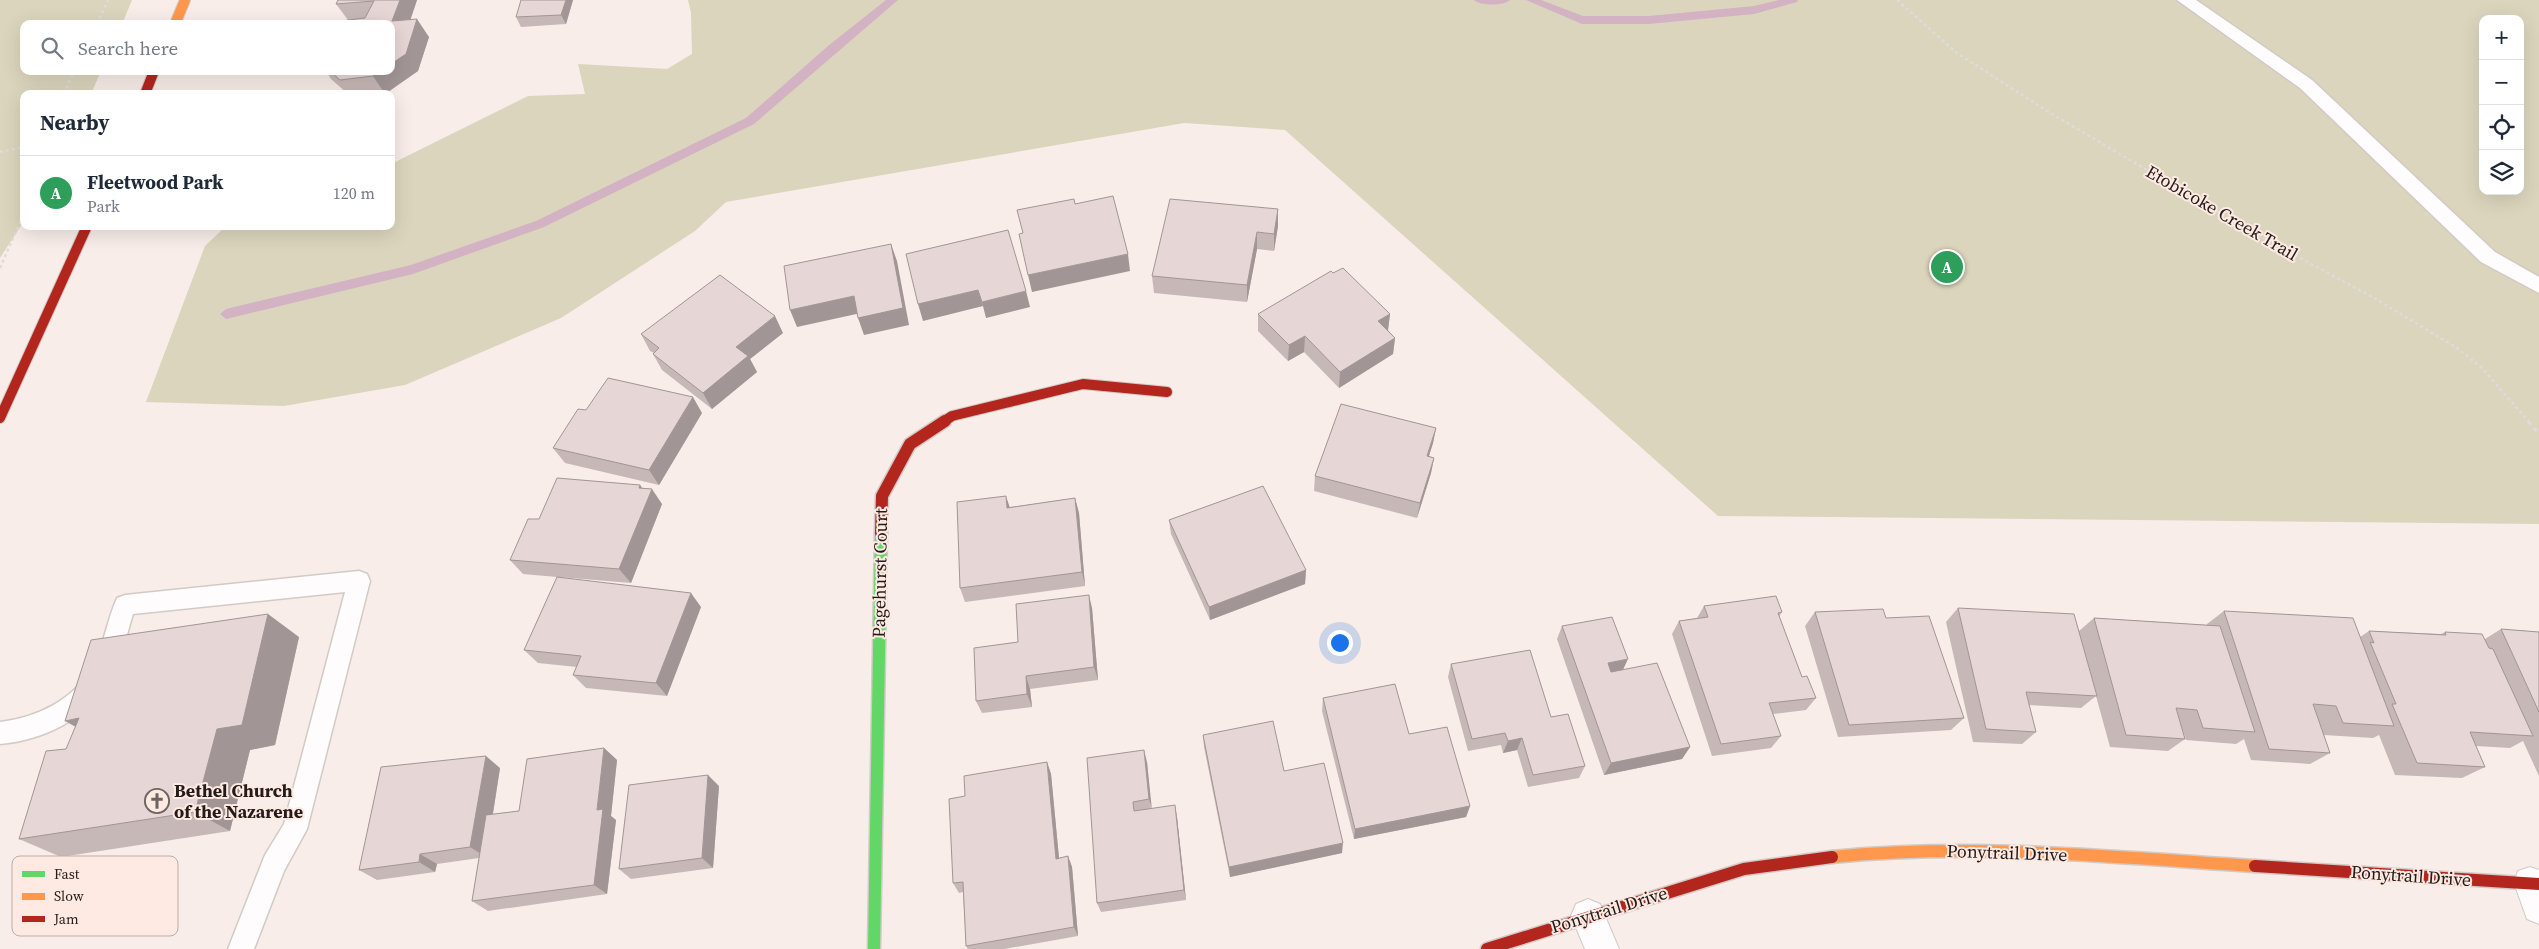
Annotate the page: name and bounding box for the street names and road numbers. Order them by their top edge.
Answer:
street label: Etobicoke Creek Trail [2142,159,2303,266]
street label: Pagehurst Court [866,508,893,638]
street label: Ponytrail Drive [1946,838,2068,867]
street label: Ponytrail Drive [2350,859,2472,892]
street label: Ponytrail Drive [1548,880,1670,939]

